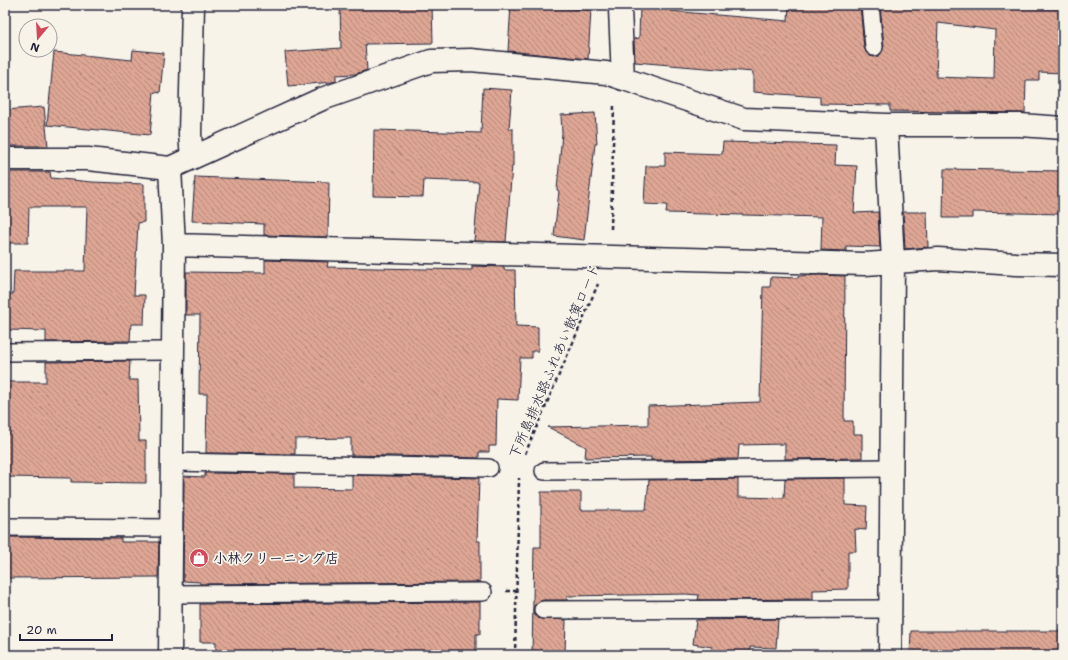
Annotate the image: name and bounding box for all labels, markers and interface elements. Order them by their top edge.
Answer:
north arrow [18,18,58,58]
text: N [28,38,42,56]
street label: 下所島排水路ふれあい散策ロード [505,261,603,461]
shop icon: 小林クリーニング店 [188,547,210,569]
place label: 小林クリーニング店 [213,549,339,567]
scale bar [20,616,112,642]
text: 20 m [26,622,57,638]

